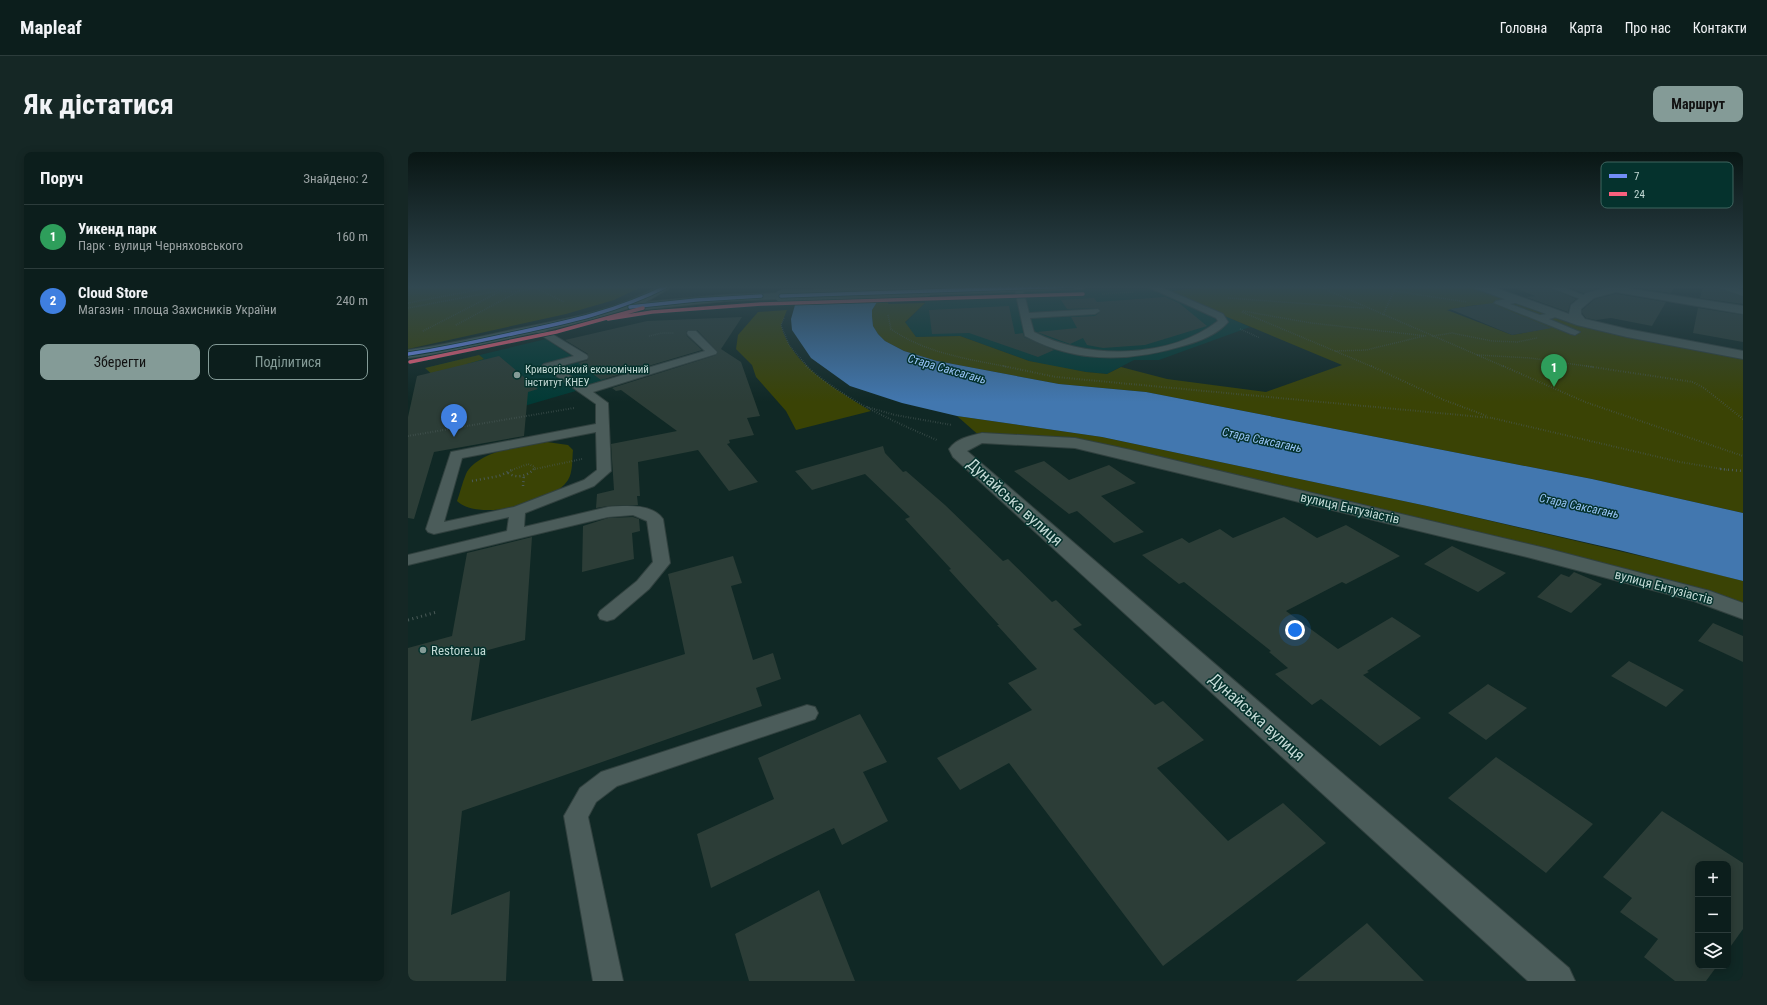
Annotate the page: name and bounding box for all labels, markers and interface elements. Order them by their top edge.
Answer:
text: Mapleaf [20,16,82,39]
text: Головна [1500,20,1547,36]
text: Карта [1569,20,1603,36]
text: Про нас [1625,20,1671,36]
text: Контакти [1693,20,1747,36]
button: Маршрут [1653,86,1743,122]
text: Як дістатися [24,88,174,121]
legend [1601,162,1733,208]
text: Поруч [40,168,83,188]
text: 7 [1634,170,1639,183]
text: Знайдено: 2 [303,171,368,186]
text: 24 [1634,188,1645,201]
text: Уикенд парк [78,220,157,238]
text: 1 [50,229,56,244]
text: 160 m [336,229,368,244]
text: Парк · вулиця Черняховського [78,238,243,253]
text: Cloud Store [78,284,148,302]
text: 2 [50,293,56,308]
text: 240 m [336,293,368,308]
text: Магазин · площа Захисників України [78,302,277,317]
button: Зберегти [40,344,200,380]
button: Поділитися [208,344,368,380]
water label: Стара Саксагань [906,351,988,387]
pin: 1 [1541,354,1567,387]
place label: Криворізький економічний інститут КНЕУ [525,363,649,389]
marker: Криворізький економічний інститут КНЕУ [512,370,522,380]
pin: 2 [441,404,467,437]
water label: Стара Саксагань [1221,425,1303,455]
street label: Дунайська вулиця [963,454,1067,550]
street label: вулиця Ентузіастів [1299,489,1401,527]
water label: Стара Саксагань [1538,491,1620,521]
street label: вулиця Ентузіастів [1613,567,1715,607]
your location [1285,620,1305,640]
place label: Restore.ua [431,643,486,658]
marker: Restore.ua [418,645,428,655]
street label: Дунайська вулиця [1205,669,1309,765]
map controls [1695,861,1731,969]
button: + [1695,861,1731,897]
button: − [1695,897,1731,933]
button: layers [1695,933,1731,969]

